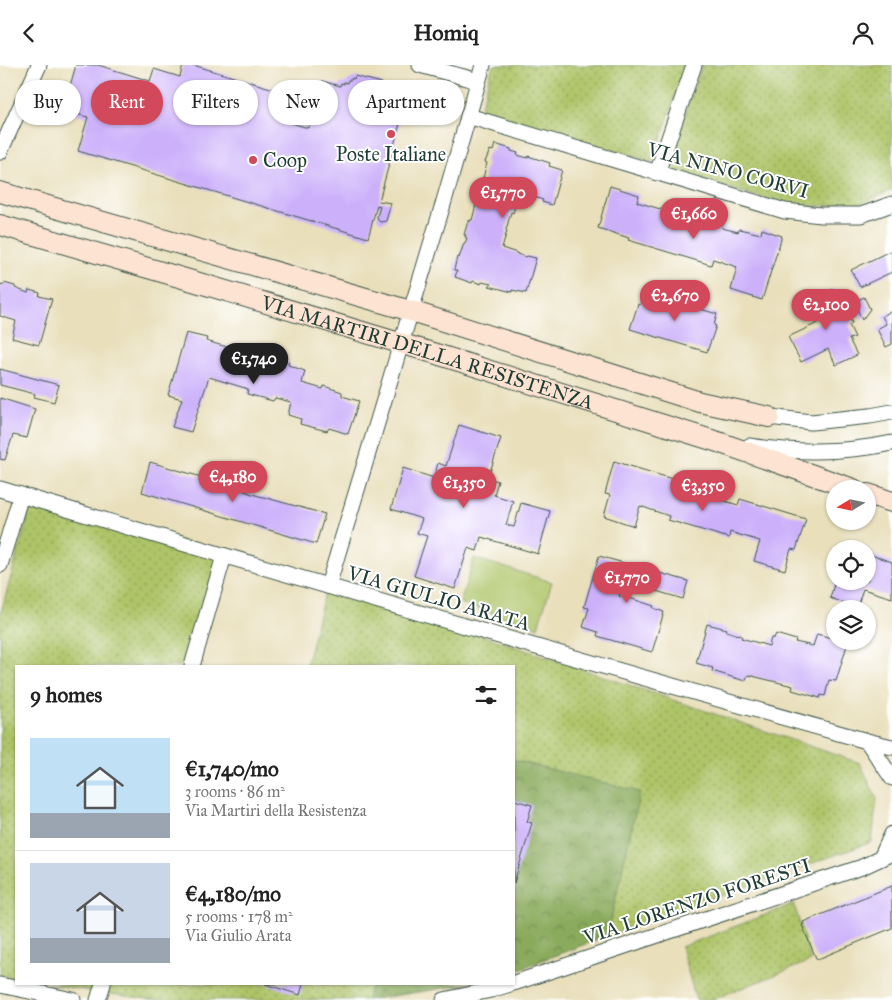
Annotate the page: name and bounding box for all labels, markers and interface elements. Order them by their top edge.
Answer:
icon: back [15,19,43,47]
text: Homiq [414,19,478,46]
icon: person [849,19,877,47]
chip: Buy [15,80,81,125]
chip: Rent [91,80,163,125]
chip: Filters [173,80,258,125]
chip: New [268,80,338,125]
chip: Apartment [348,80,464,125]
marker: Poste Italiane [385,128,397,140]
street label: VIA NINO CORVI [644,137,811,203]
place label: Poste Italiane [336,142,446,166]
place label: Coop [263,148,307,172]
marker: Coop [247,154,259,166]
pin: €1,770 [462,177,544,219]
text: €1,770 [480,183,526,202]
pin: €1,660 [653,197,735,240]
text: €1,660 [671,204,717,223]
pin: €2,670 [634,279,716,322]
text: €2,670 [651,286,699,305]
pin: €2,100 [785,289,867,331]
street label: VIA MARTIRI DELLA RESISTENZA [257,290,597,415]
text: €2,100 [803,295,849,314]
pin: €1,740 [213,343,295,385]
text: €1,740 [231,349,277,368]
pin: €4,180 [192,461,274,503]
text: €4,180 [209,467,257,486]
pin: €1,350 [423,467,505,509]
pin: €3,350 [662,469,744,512]
text: €1,350 [442,473,486,492]
text: €3,350 [681,476,725,495]
north arrow [826,480,876,530]
map controls [826,480,876,650]
button: locate [826,540,876,590]
street label: VIA GIULIO ARATA [344,560,534,636]
pin: €1,770 [586,561,668,604]
text: €1,770 [604,568,650,587]
button: layers [826,600,876,650]
icon: filters [472,681,500,709]
text: 9 homes [30,682,102,708]
text: €1,740/mo [185,756,279,782]
icon: home [70,758,130,818]
text: 3 rooms · 86 m² [185,782,285,801]
text: Via Martiri della Resistenza [185,801,366,820]
street label: VIA LORENZO FORESTI [579,853,814,949]
text: €4,180/mo [185,881,281,907]
icon: home [70,883,130,943]
text: 5 rooms · 178 m² [185,907,293,926]
text: Via Giulio Arata [185,926,291,945]

